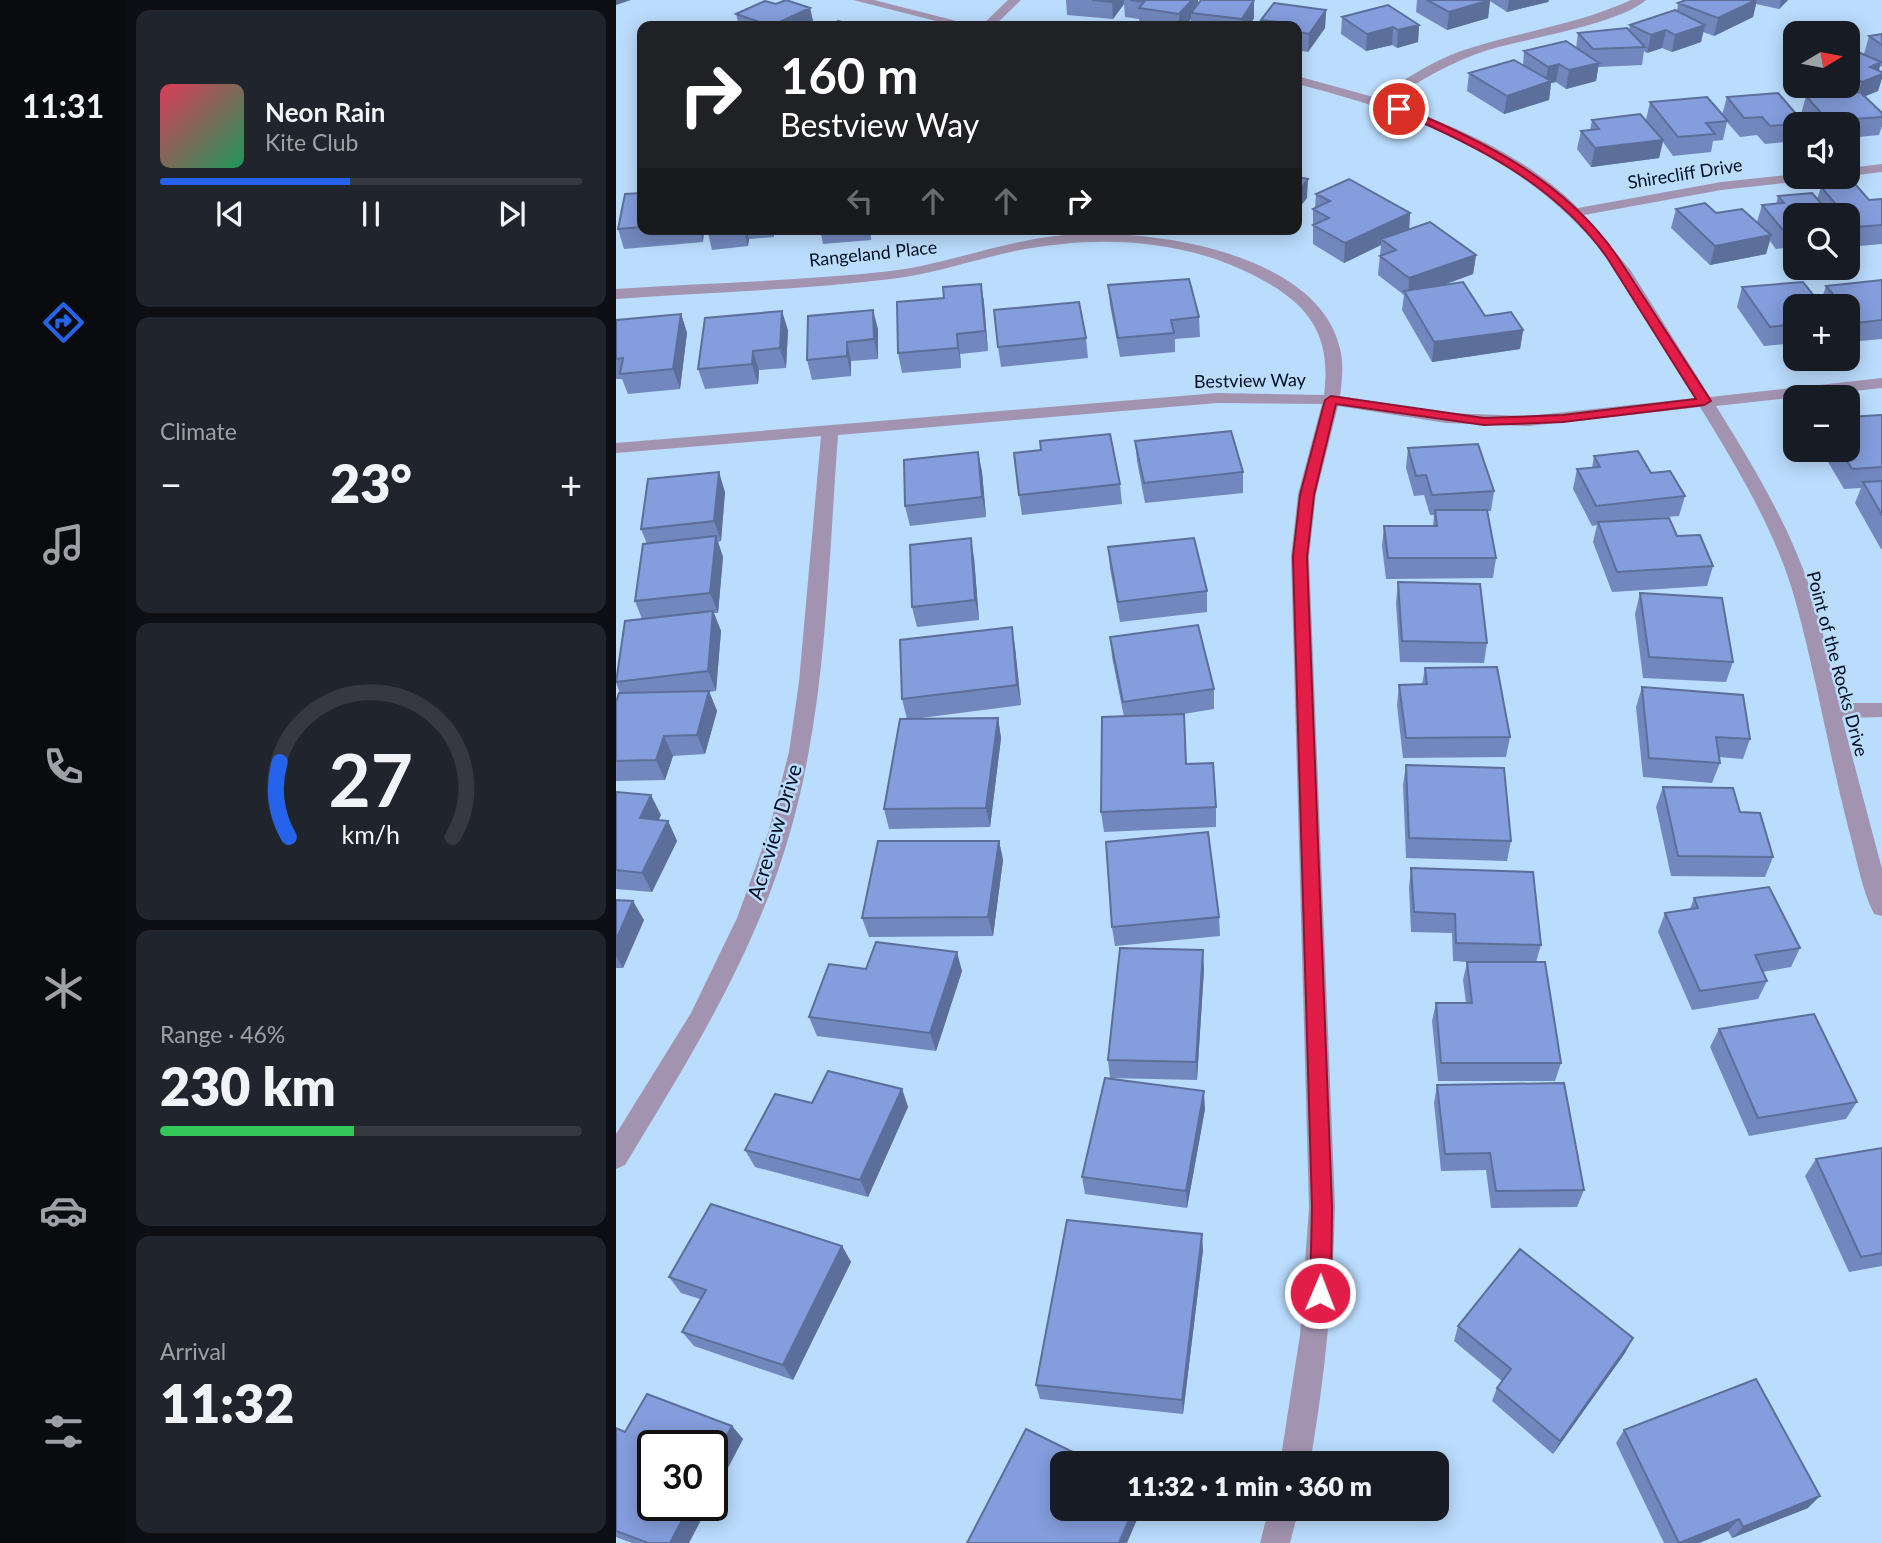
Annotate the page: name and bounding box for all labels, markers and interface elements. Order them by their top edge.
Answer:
north arrow [1783,21,1860,98]
map controls [1783,21,1860,462]
text: 160 m [780,46,918,104]
icon: right [665,49,756,140]
pin [1369,79,1429,139]
text: 11:31 [22,86,104,125]
icon: arrive [1380,90,1418,128]
text: Neon Rain [265,96,385,128]
text: Bestview Way [780,105,979,144]
button: sound [1783,112,1860,189]
text: Kite Club [265,128,358,156]
street label: Shirecliff Drive [1626,153,1744,193]
icon: left [841,182,879,220]
icon: ahead [914,182,952,220]
icon: ahead [987,182,1025,220]
icon: right [1060,182,1098,220]
icon: previous [211,195,249,233]
icon: pause [352,195,390,233]
icon: next [493,195,531,233]
button: search [1783,203,1860,280]
street label: Rangeland Place [808,235,938,271]
button: + [1783,294,1860,371]
icon: directions [39,298,88,347]
street label: Bestview Way [1194,368,1307,392]
button: − [1783,385,1860,462]
text: Climate [160,417,237,445]
text: 23° [330,452,412,514]
text: − [160,461,182,507]
text: + [560,461,582,507]
icon: music [39,520,88,569]
street label: Point of the Rocks Drive [1803,569,1873,759]
text: 27 [329,736,413,824]
icon: phone [39,742,88,791]
street label: Acreview Drive [741,761,806,902]
text: km/h [342,819,400,849]
icon: climate [39,964,88,1013]
text: Range · 46% [160,1020,285,1048]
text: 230 km [160,1055,336,1117]
icon: car [39,1186,88,1235]
position arrow [1283,1256,1357,1330]
text: Arrival [160,1337,226,1365]
text: 11:32 [160,1372,294,1434]
icon: filters [39,1407,88,1456]
speed limit sign: 30 [637,1430,728,1521]
text: 11:32 · 1 min · 360 m [1127,1470,1372,1502]

